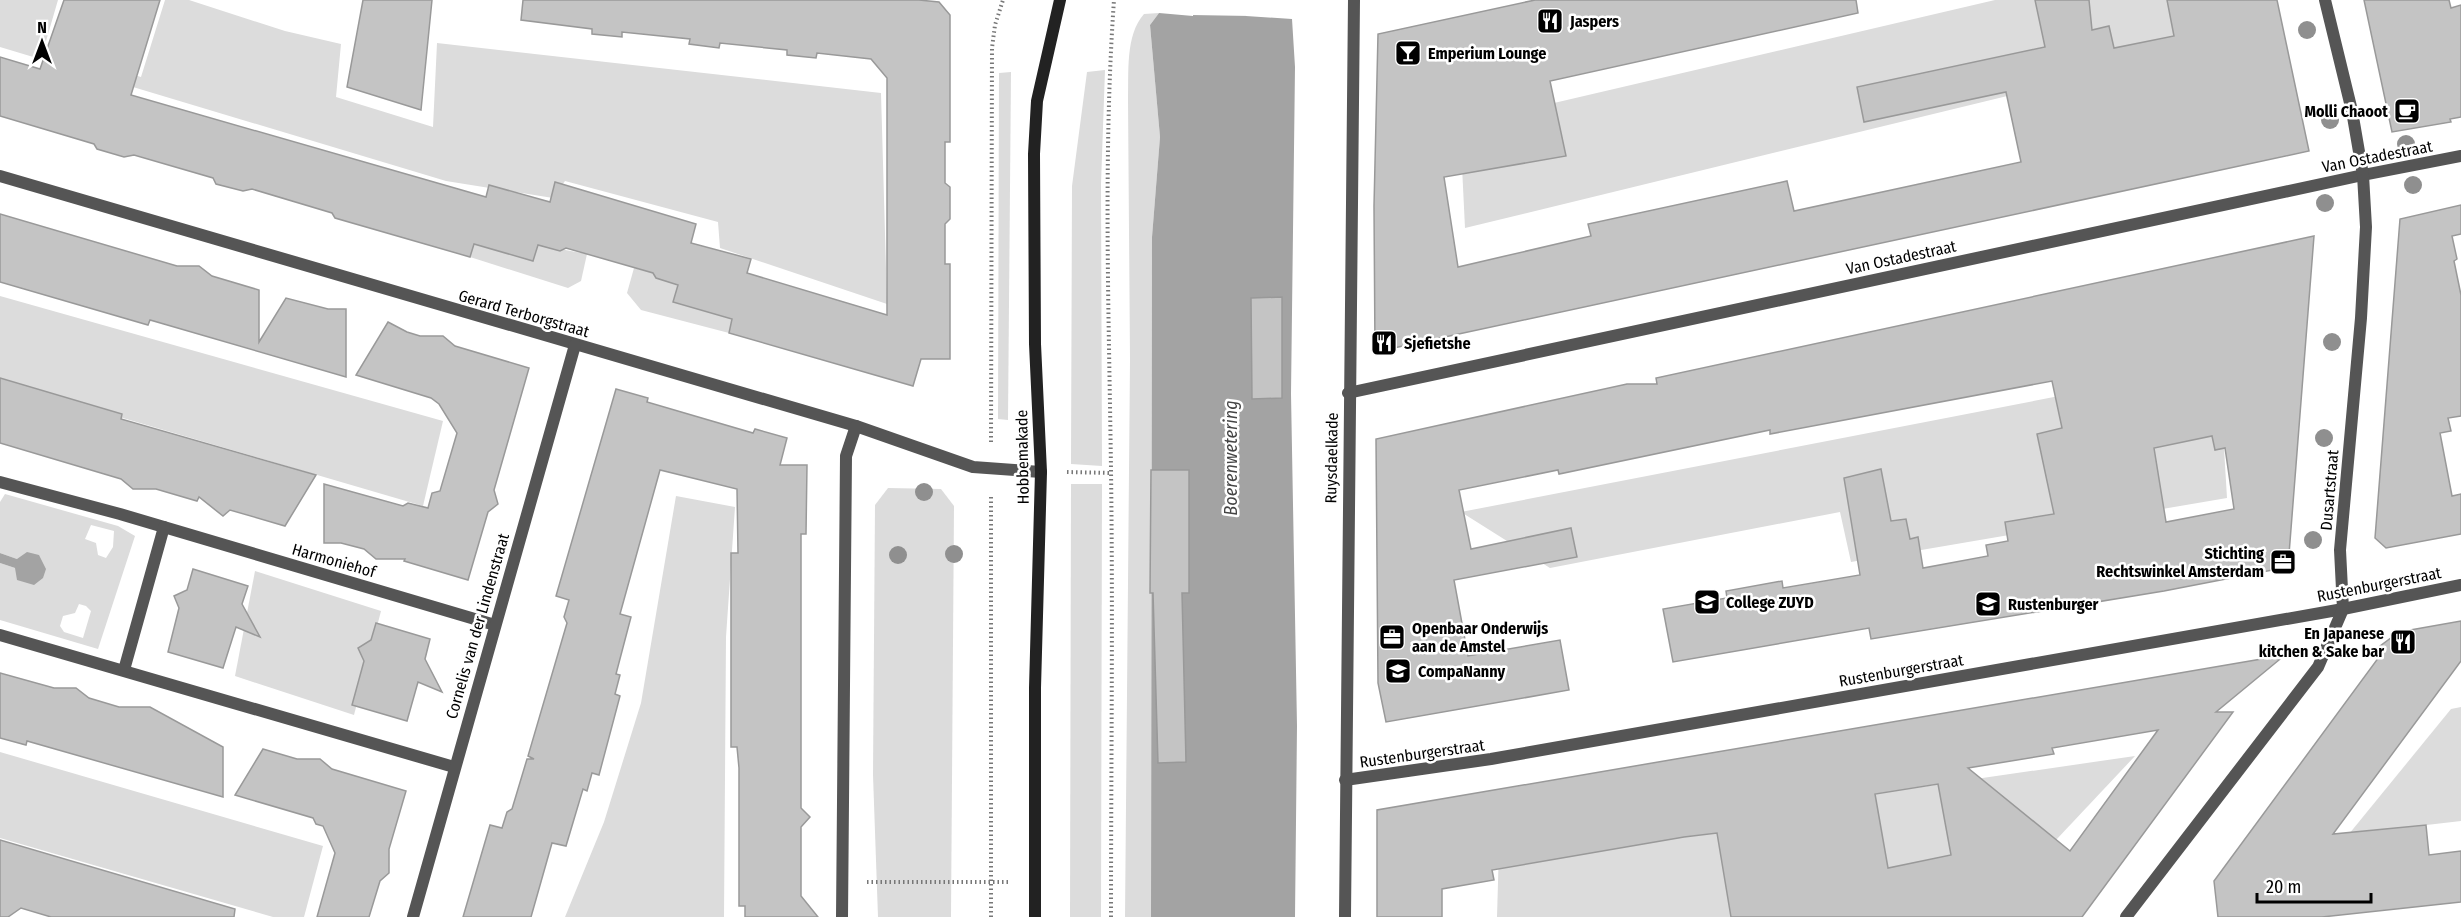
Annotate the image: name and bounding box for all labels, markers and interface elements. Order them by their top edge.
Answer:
restaurant icon: Jaspers [1535,6,1565,36]
north arrow [12,12,72,72]
place label: Jaspers [1569,12,1619,31]
text: N [37,18,47,37]
bar icon: Emperium Lounge [1393,38,1423,68]
place label: Emperium Lounge [1428,44,1546,63]
cafe icon: Molli Chaoot [2392,96,2422,126]
place label: Molli Chaoot [2304,102,2388,121]
street label: Van Ostadestraat [2320,136,2435,176]
street label: Van Ostadestraat [1844,236,1959,278]
street label: Gerard Terborgstraat [456,286,592,341]
restaurant icon: Sjefietshe [1369,328,1399,358]
place label: Sjefietshe [1404,334,1471,353]
water label: Boerenwetering [1220,400,1242,516]
street label: Hobbemakade [1012,409,1033,505]
street label: Ruysdaelkade [1321,412,1342,504]
street label: Dusartstraat [2317,448,2343,531]
street label: Cornelis van der Lindenstraat [442,530,513,721]
street label: Harmoniehof [290,540,379,582]
place label: Stichting Rechtswinkel Amsterdam [2096,544,2264,581]
office icon: Stichting Rechtswinkel Amsterdam [2268,547,2298,577]
street label: Rustenburgerstraat [2315,563,2443,606]
school or university icon: College ZUYD [1692,587,1722,617]
school or university icon: Rustenburger [1973,589,2003,619]
place label: College ZUYD [1726,593,1814,612]
place label: Rustenburger [2008,595,2099,614]
place label: Openbaar Onderwijs aan de Amstel [1412,619,1548,656]
office icon: Openbaar Onderwijs aan de Amstel [1377,622,1407,652]
place label: En Japanese kitchen & Sake bar [2259,624,2384,661]
restaurant icon: En Japanese kitchen & Sake bar [2388,627,2418,657]
street label: Rustenburgerstraat [1837,650,1966,691]
school or university icon: CompaNanny [1383,656,1413,686]
place label: CompaNanny [1418,662,1506,681]
street label: Rustenburgerstraat [1358,735,1487,772]
scale bar [2257,866,2371,904]
text: 20 m [2266,876,2301,898]

